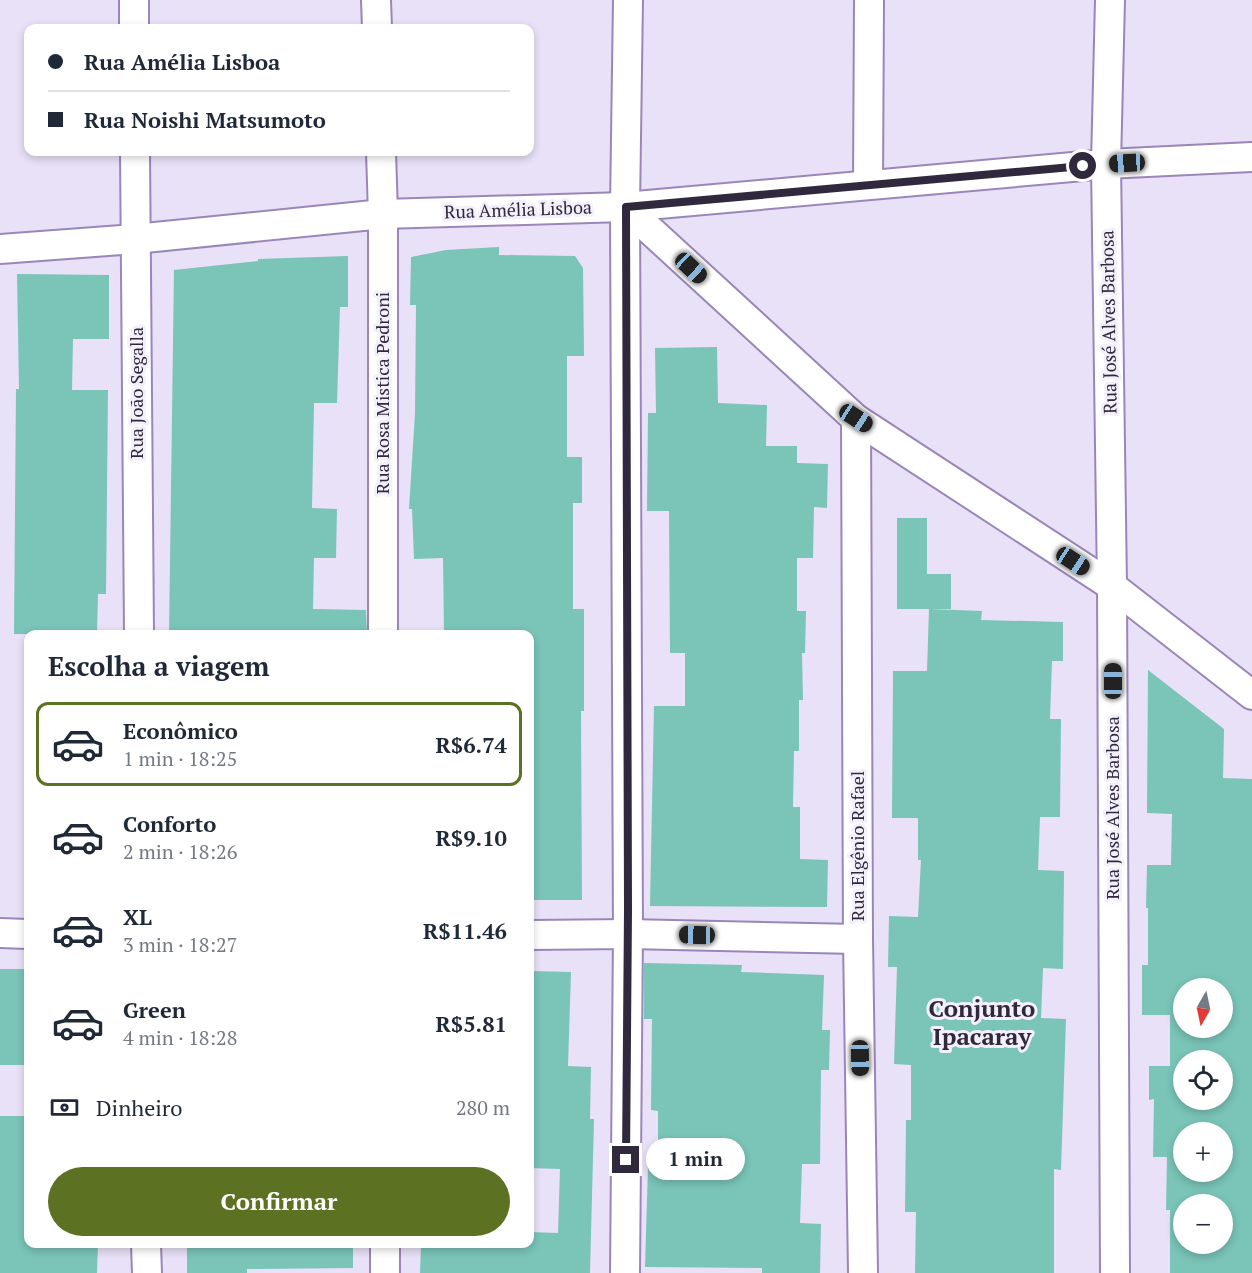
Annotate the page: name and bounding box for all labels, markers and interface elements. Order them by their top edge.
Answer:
text: Rua Amélia Lisboa [84,47,280,76]
text: Rua Noishi Matsumoto [84,105,326,134]
route start [1069,152,1096,179]
car [1109,153,1145,173]
street label: Rua Amélia Lisboa [444,194,592,224]
street label: Rua José Alves Barbosa [1094,230,1122,414]
car [672,249,710,287]
street label: Rua Rosa Mistica Pedroni [370,292,394,494]
street label: Rua João Segalla [124,327,148,459]
car [836,401,876,435]
car [1053,544,1093,578]
text: Escolha a viagem [48,648,269,684]
car [1104,663,1122,699]
text: Econômico [123,716,238,745]
street label: Rua José Alves Barbosa [1100,716,1124,900]
icon: car [51,717,105,771]
text: R$6.74 [435,730,507,759]
text: 1 min · 18:25 [123,745,237,772]
street label: Rua Elgênio Rafael [845,771,869,921]
text: Conforto [123,809,216,838]
icon: car [51,810,105,864]
text: R$9.10 [435,823,507,852]
text: 2 min · 18:26 [123,838,237,865]
text: XL [123,902,152,931]
icon: car [51,903,105,957]
text: R$11.46 [423,916,507,945]
car [679,926,715,944]
text: 3 min · 18:27 [123,931,237,958]
north arrow [1173,978,1233,1038]
map controls [1173,978,1233,1254]
district label: Conjunto Ipacaray [929,992,1035,1052]
text: Green [123,995,186,1024]
icon: car [51,996,105,1050]
text: R$5.81 [435,1009,507,1038]
text: 4 min · 18:28 [123,1024,237,1051]
car [851,1040,869,1076]
button: locate [1173,1050,1233,1110]
icon: cash [48,1091,81,1124]
text: Dinheiro [96,1093,182,1122]
text: 280 m [456,1094,510,1121]
button: + [1173,1122,1233,1182]
callout: 1 min [647,1139,746,1181]
text: 1 min [668,1145,723,1172]
route end [612,1146,639,1173]
button: Confirmar [48,1167,510,1236]
button: − [1173,1194,1233,1254]

